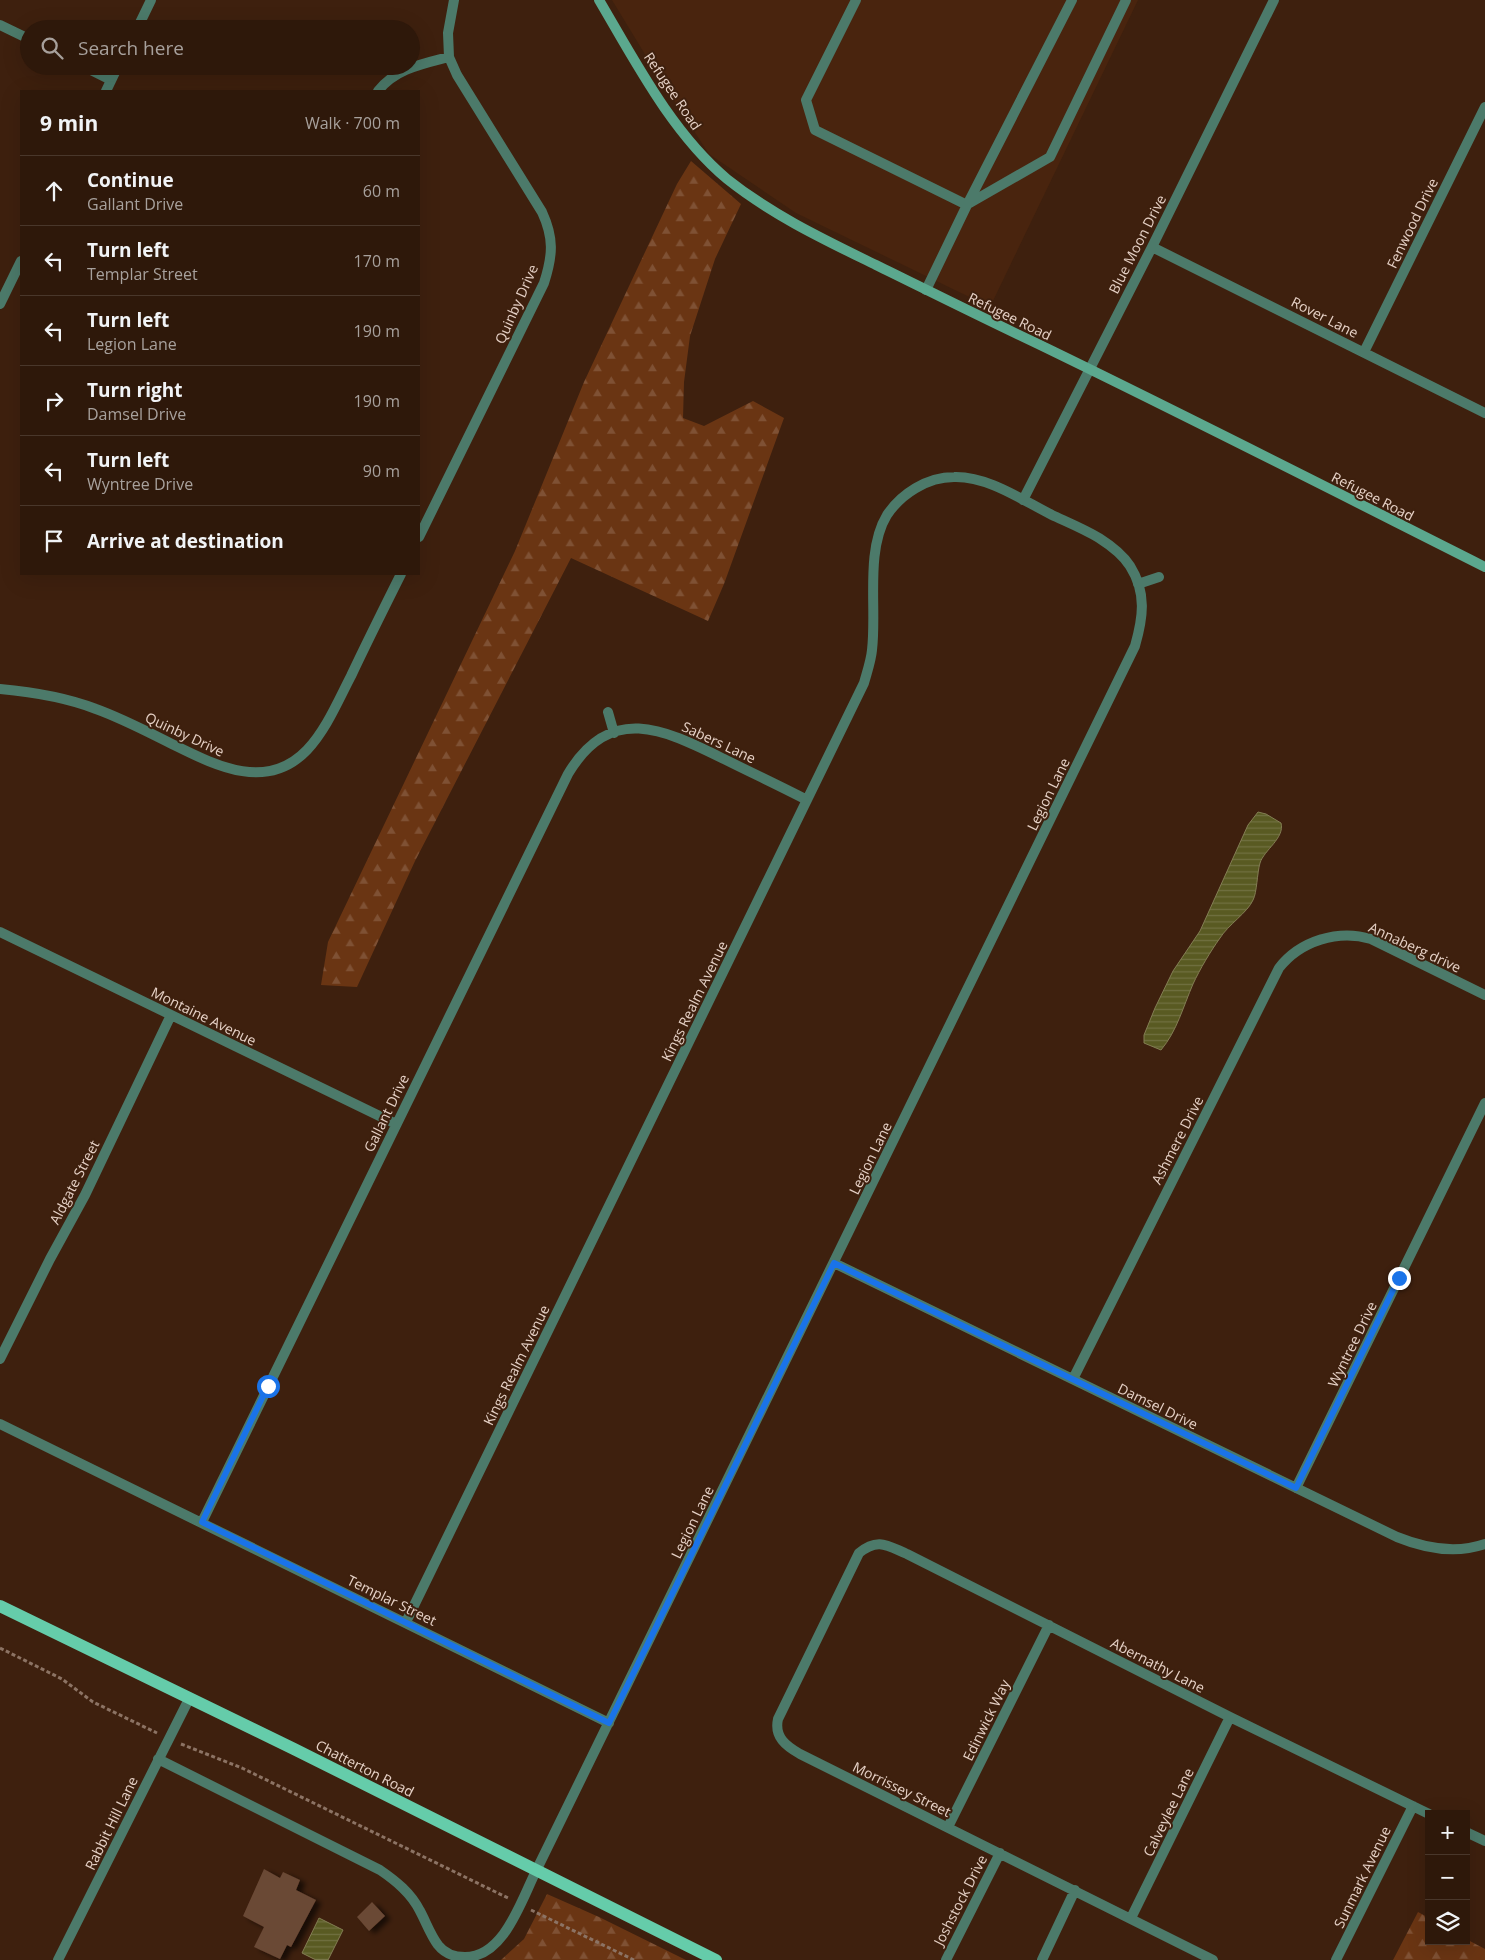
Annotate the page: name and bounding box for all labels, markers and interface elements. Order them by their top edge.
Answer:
search box [20,20,420,75]
icon: search [38,34,66,62]
text: Search here [78,35,184,61]
street label: Refugee Road [640,48,706,134]
text: 9 min [40,109,98,137]
text: Walk · 700 m [305,112,400,134]
text: Continue [87,167,174,193]
street label: Fenwood Drive [1382,175,1442,271]
icon: ahead [40,177,68,205]
text: 60 m [363,180,400,202]
street label: Blue Moon Drive [1104,191,1170,297]
text: Gallant Drive [87,193,183,215]
text: Turn left [87,237,169,263]
icon: left [40,247,68,275]
text: 170 m [354,250,400,272]
street label: Quinby Drive [490,261,542,347]
text: Templar Street [87,263,198,285]
street label: Refugee Road [965,288,1055,344]
street label: Rover Lane [1288,292,1362,342]
text: Turn left [87,307,169,333]
icon: left [40,317,68,345]
text: 190 m [354,320,400,342]
text: Legion Lane [87,333,177,355]
text: Turn right [87,377,182,403]
icon: right [40,387,68,415]
text: 190 m [354,390,400,412]
text: Damsel Drive [87,403,186,425]
text: Turn left [87,447,169,473]
icon: left [40,457,68,485]
text: 90 m [363,460,400,482]
street label: Refugee Road [1329,467,1417,525]
text: Wyntree Drive [87,473,193,495]
icon: arrive [40,527,68,555]
text: Arrive at destination [87,528,284,554]
street label: Quinby Drive [142,707,228,761]
street label: Sabers Lane [679,717,759,767]
street label: Legion Lane [1022,754,1074,833]
street label: Annaberg drive [1366,917,1464,977]
street label: Kings Realm Avenue [657,938,731,1064]
street label: Montaine Avenue [148,982,260,1050]
street label: Gallant Drive [359,1071,413,1155]
street label: Ashmere Drive [1147,1093,1207,1187]
street label: Legion Lane [844,1118,896,1197]
street label: Aldgate Street [45,1137,103,1227]
route end [1388,1267,1411,1290]
street label: Wyntree Drive [1323,1298,1381,1390]
street label: Kings Realm Avenue [479,1302,553,1428]
route start [257,1375,280,1398]
street label: Damsel Drive [1115,1378,1201,1434]
street label: Legion Lane [666,1482,718,1561]
street label: Templar Street [344,1570,440,1630]
street label: Abernathy Lane [1108,1633,1208,1697]
street label: Edinwick Way [958,1675,1014,1764]
street label: Chatterton Road [313,1735,417,1801]
street label: Morrissey Street [850,1757,954,1821]
street label: Calveylee Lane [1138,1764,1198,1860]
street label: Rabbit Hill Lane [80,1773,142,1873]
map controls [1425,1810,1470,1945]
button: + [1425,1810,1470,1855]
street label: Sunmark Avenue [1329,1823,1395,1931]
street label: Joshstock Drive [928,1851,991,1950]
button: − [1425,1855,1470,1900]
button: layers [1425,1900,1470,1945]

